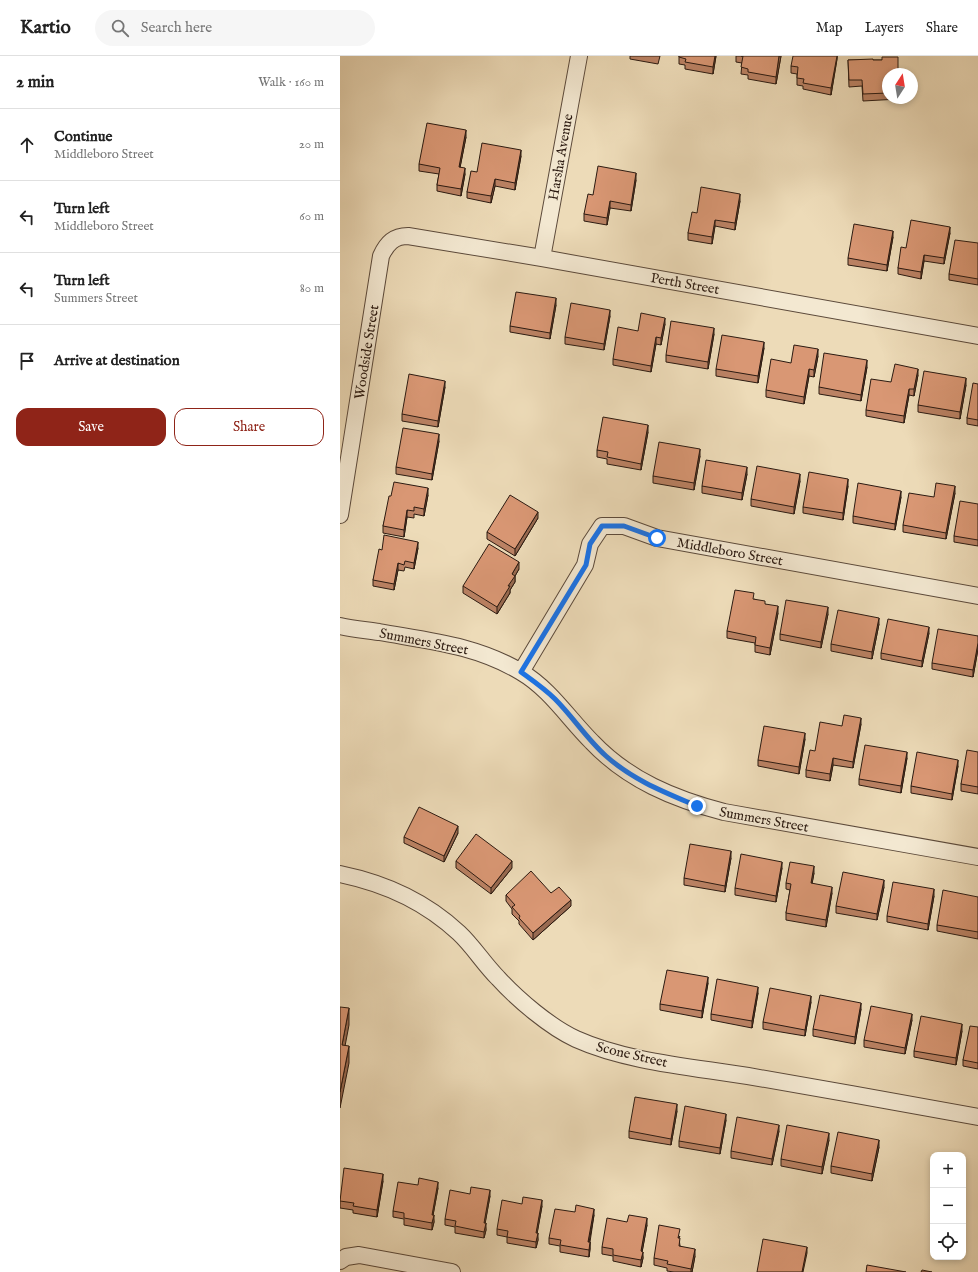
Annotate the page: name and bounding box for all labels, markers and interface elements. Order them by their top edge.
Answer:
search box [95,10,375,46]
text: Kartio [20,16,71,40]
icon: search [109,17,131,39]
text: Search here [141,18,212,37]
text: Map [816,19,843,37]
text: Layers [865,19,904,37]
text: Share [926,19,958,37]
north arrow [882,68,918,104]
text: 2 min [16,72,54,93]
text: Walk · 160 m [258,74,324,91]
street label: Harsha Avenue [545,112,578,202]
text: Continue [54,127,112,146]
icon: ahead [16,134,38,156]
text: 20 m [299,136,324,153]
text: Middleboro Street [54,146,154,163]
text: Turn left [54,199,110,218]
icon: left [16,206,38,228]
text: 60 m [299,208,324,225]
text: Middleboro Street [54,218,154,235]
street label: Perth Street [649,269,721,299]
text: Turn left [54,271,110,290]
icon: left [16,278,38,300]
text: 80 m [300,280,324,297]
text: Summers Street [54,290,138,307]
street label: Woodside Street [351,303,383,401]
icon: arrive [16,350,38,372]
text: Arrive at destination [54,351,180,370]
button: Save [16,408,166,446]
button: Share [174,408,324,446]
route start [648,529,666,547]
street label: Middleboro Street [675,534,785,570]
street label: Summers Street [378,625,470,659]
route end [688,797,706,815]
street label: Summers Street [718,803,810,837]
street label: Scone Street [594,1038,669,1072]
map controls [930,1152,966,1260]
button: + [930,1152,966,1188]
button: − [930,1188,966,1224]
button: locate [930,1224,966,1260]

